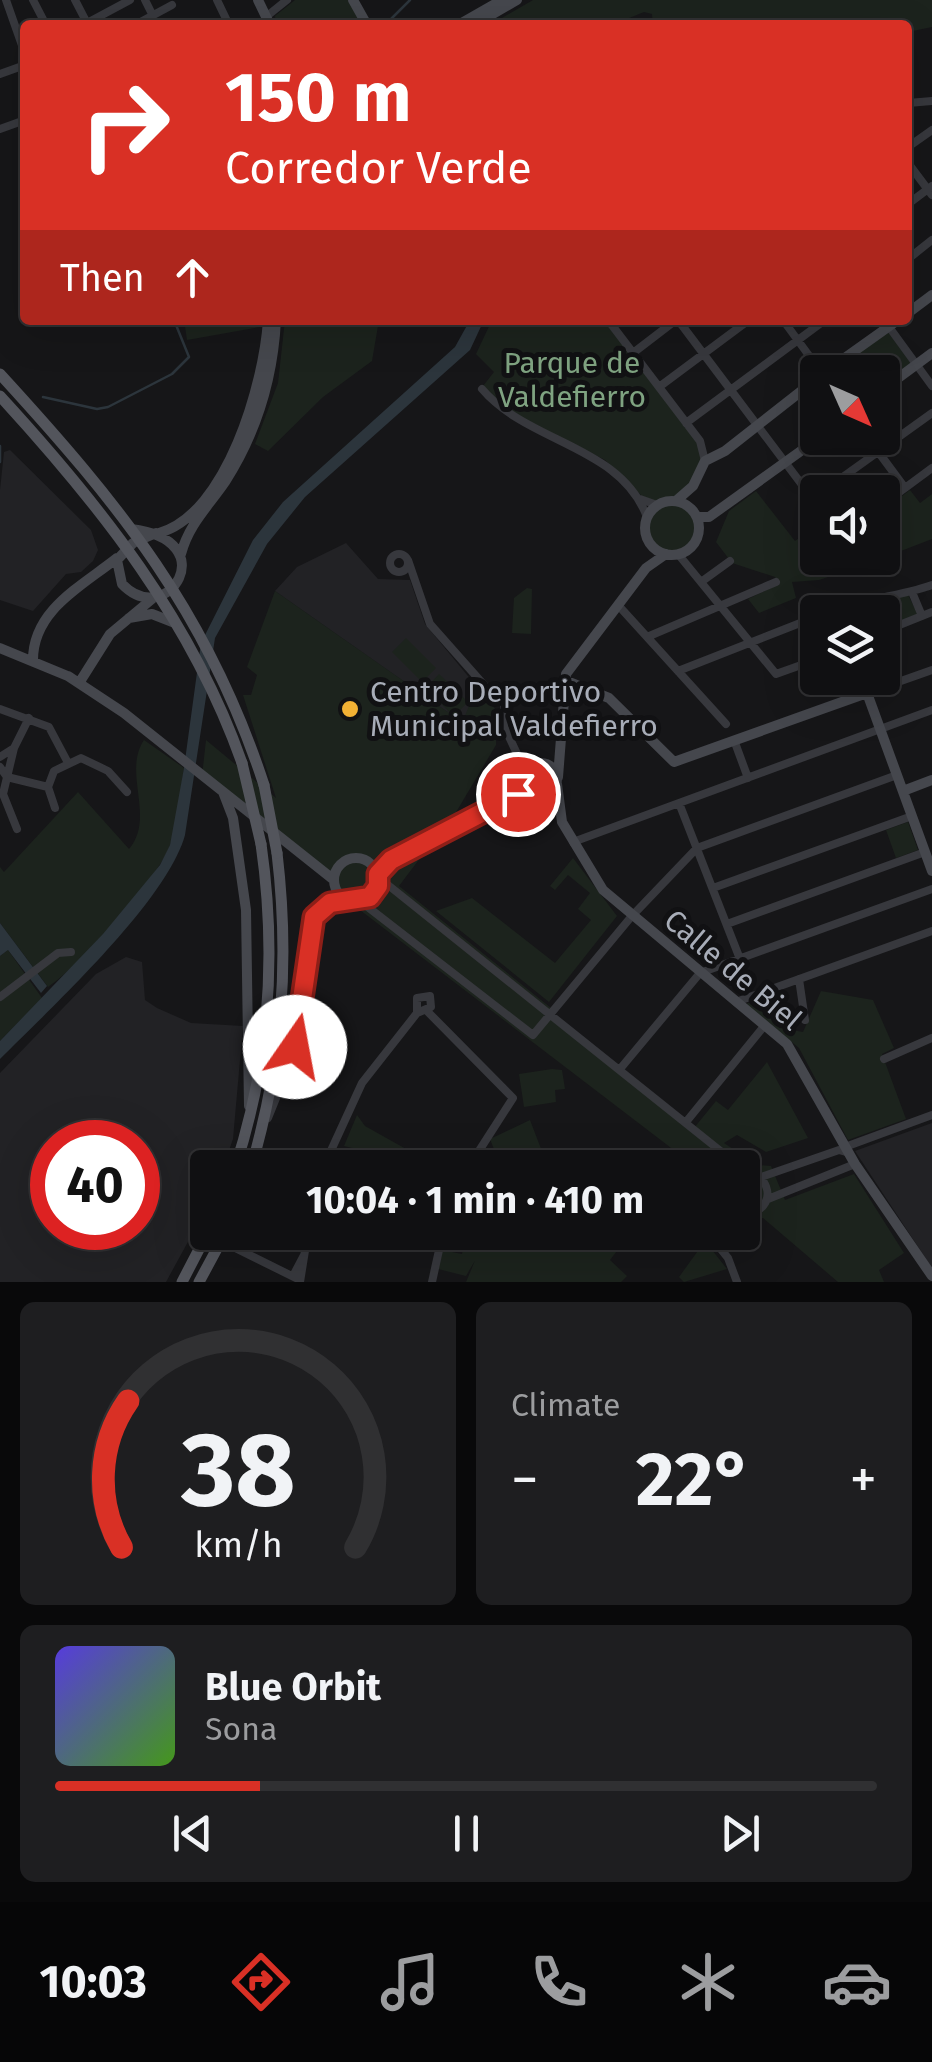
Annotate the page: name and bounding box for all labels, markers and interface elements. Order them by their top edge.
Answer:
text: 150 m [225,56,412,140]
icon: right [60,60,190,190]
text: Corredor Verde [225,141,532,195]
icon: ahead [165,250,220,305]
text: Then [60,255,145,301]
park label: Parque de Valdefierro [498,345,646,415]
north arrow [800,355,900,455]
map controls [800,355,900,695]
button: sound [800,475,900,575]
button: layers [800,595,900,695]
place label: Centro Deportivo Municipal Valdefierro [370,674,658,744]
marker: Centro Deportivo Municipal Valdefierro [339,698,361,720]
pin [476,752,561,837]
icon: arrive [491,767,546,822]
street label: Calle de Biel [657,902,809,1038]
position arrow [243,995,347,1099]
speed limit sign: 40 [30,1120,160,1250]
text: 10:04 · 1 min · 410 m [306,1177,644,1223]
text: Climate [511,1386,620,1424]
text: 38 [180,1408,295,1533]
text: 22° [636,1435,752,1525]
text: − [511,1447,539,1513]
text: + [850,1447,877,1513]
text: km/h [194,1524,282,1566]
text: Blue Orbit [205,1664,381,1710]
text: Sona [205,1710,277,1748]
icon: previous [165,1806,220,1861]
icon: pause [439,1806,494,1861]
icon: next [713,1806,768,1861]
icon: directions [226,1947,296,2017]
icon: music [375,1947,445,2017]
icon: phone [524,1947,594,2017]
icon: climate [673,1947,743,2017]
icon: car [822,1947,892,2017]
text: 10:03 [40,1955,147,2009]

